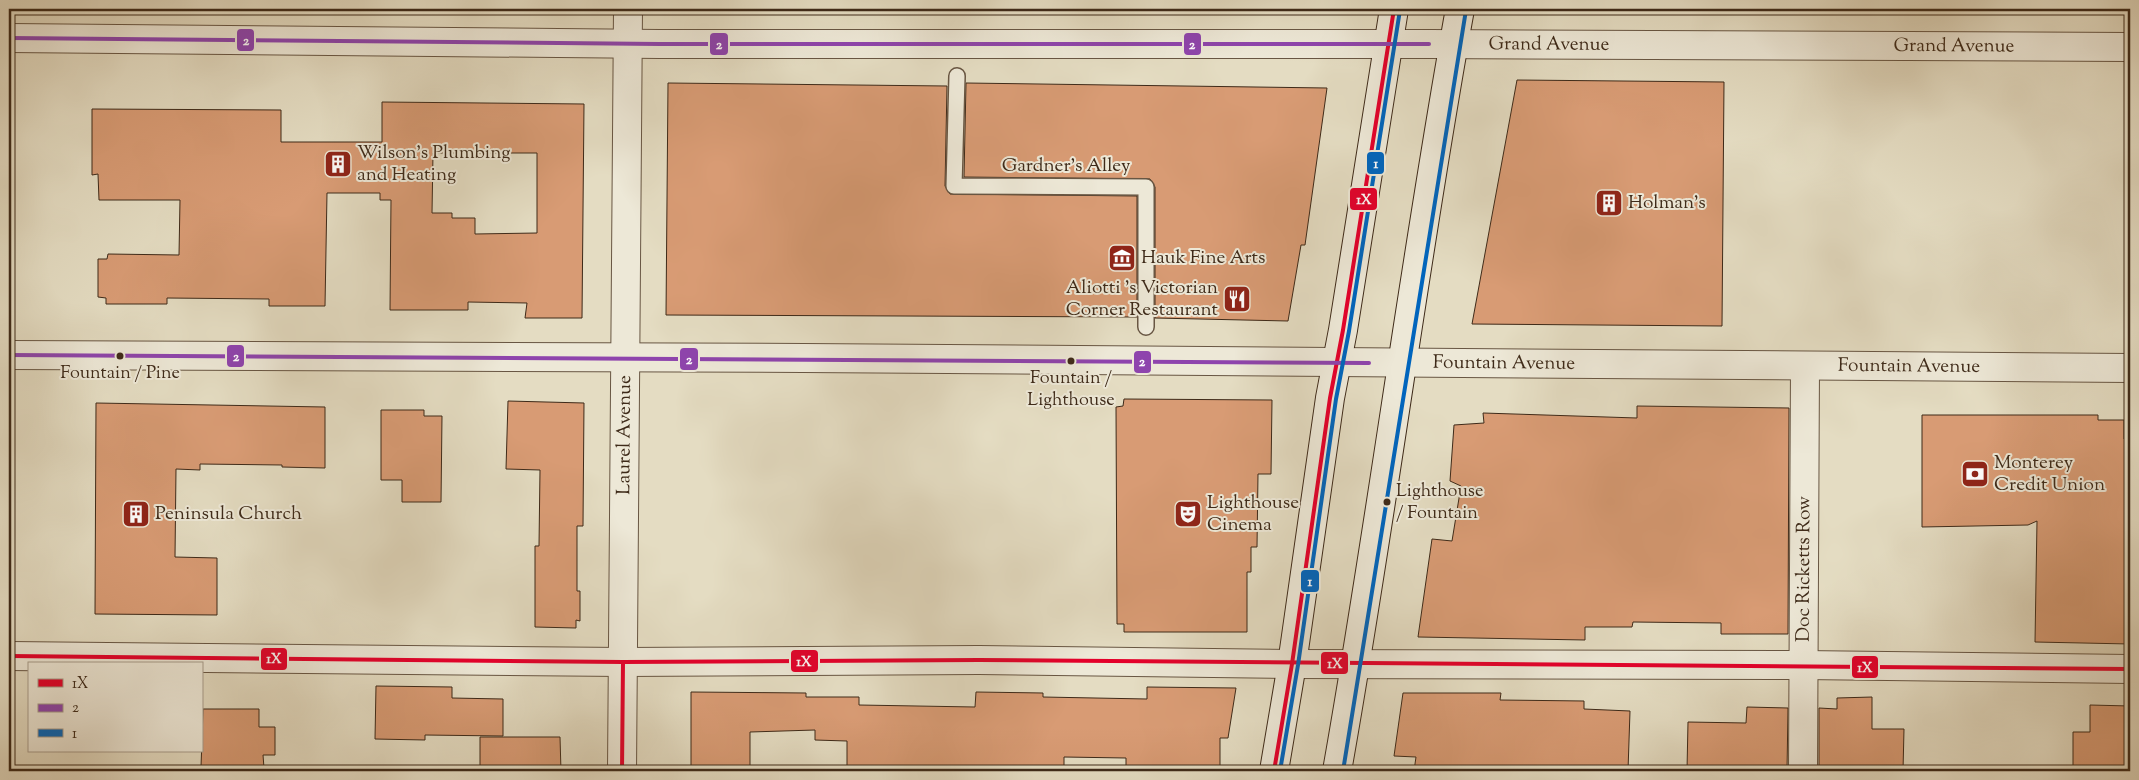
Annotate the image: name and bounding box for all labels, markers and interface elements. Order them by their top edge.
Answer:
line badge: 2 [236,28,255,52]
street label: Grand Avenue [1489,31,1610,58]
text: 2 [243,32,250,52]
line badge: 2 [709,32,729,56]
line badge: 2 [1183,32,1202,56]
street label: Grand Avenue [1894,32,2015,60]
text: 2 [716,36,723,56]
text: 2 [1189,36,1196,56]
place label: Wilson's Plumbing and Heating [357,140,511,189]
building icon: Wilson's Plumbing and Heating [323,149,353,179]
line badge: 1 [1366,151,1385,175]
street label: Gardner's Alley [1002,153,1131,180]
text: 1 [1374,155,1379,175]
line badge: 1X [1349,187,1378,211]
building icon: Holman's [1594,188,1624,218]
place label: Holman's [1628,190,1706,217]
text: 1X [1356,191,1372,211]
museum icon: Hauk Fine Arts [1107,243,1137,273]
place label: Hauk Fine Arts [1141,245,1266,272]
place label: Aliotti 's Victorian Corner Restaurant [1066,275,1218,324]
restaurant icon: Aliotti 's Victorian Corner Restaurant [1222,284,1252,314]
line badge: 2 [226,344,245,368]
line badge: 2 [679,347,699,371]
text: 2 [233,348,240,368]
street label: Fountain Avenue [1433,349,1575,377]
line badge: 2 [1133,350,1152,374]
marker: Fountain / Pine [115,351,125,361]
text: 2 [686,351,693,371]
street label: Fountain Avenue [1838,352,1980,380]
text: 2 [1139,353,1146,373]
marker: Fountain / Lighthouse [1066,356,1076,366]
place label: Fountain / Pine [60,361,180,387]
place label: Fountain / Lighthouse [1027,366,1115,414]
street label: Laurel Avenue [611,375,639,495]
place label: Monterey Credit Union [1994,450,2105,499]
bank icon: Monterey Credit Union [1960,459,1990,489]
place label: Lighthouse / Fountain [1396,479,1483,527]
place label: Lighthouse Cinema [1207,490,1299,539]
street label: Doc Ricketts Row [1790,496,1818,642]
marker: Lighthouse / Fountain [1382,497,1392,507]
building icon: Peninsula Church [121,499,151,529]
theatre icon: Lighthouse Cinema [1173,499,1203,529]
place label: Peninsula Church [155,501,302,528]
line badge: 1 [1300,569,1320,593]
text: 1 [1308,573,1313,593]
line badge: 1X [260,647,288,671]
line badge: 1X [790,649,819,673]
text: 1X [266,650,282,670]
line badge: 1X [1320,651,1349,675]
text: 1X [796,653,812,673]
text: 1X [1327,655,1343,675]
line badge: 1X [1851,655,1879,679]
text: 1X [1857,659,1873,679]
legend [28,662,202,752]
text: 1X [72,674,88,695]
text: 2 [72,698,79,719]
text: 1 [72,724,77,745]

